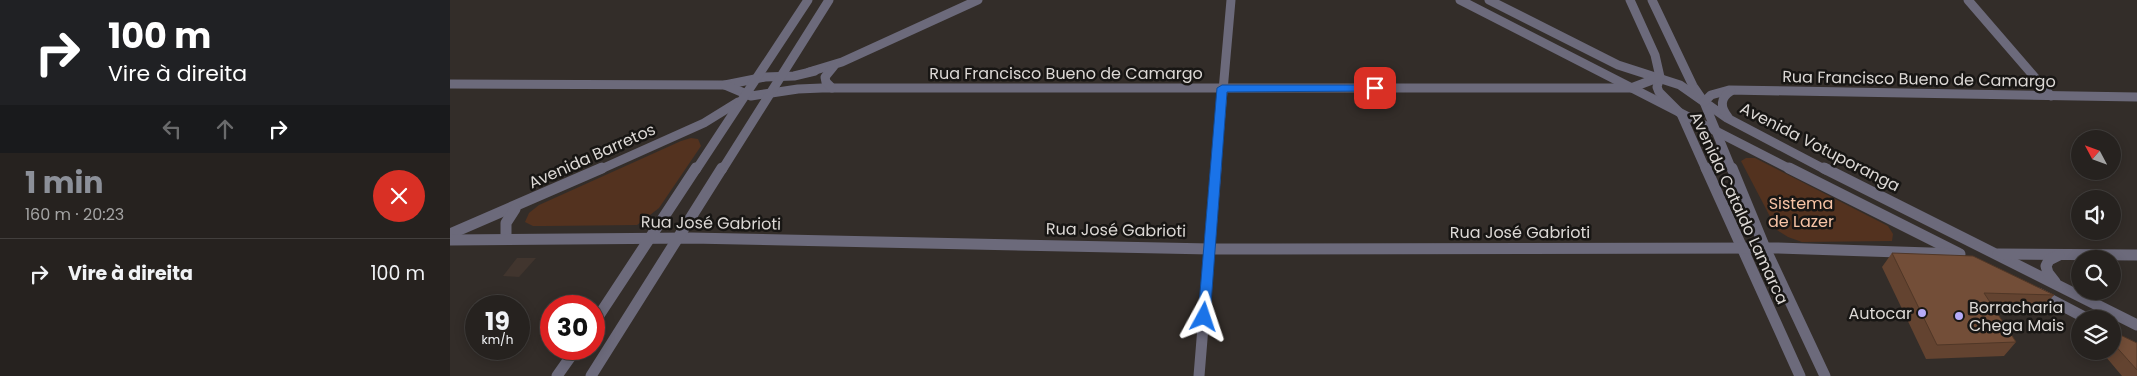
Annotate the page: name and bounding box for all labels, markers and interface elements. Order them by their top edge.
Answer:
text: 100 m [108,11,211,60]
icon: right [25,20,90,85]
text: Vire à direita [108,58,247,89]
street label: Rua Francisco Bueno de Camargo [929,62,1203,85]
street label: Rua Francisco Bueno de Camargo [1782,65,2056,93]
pin [1354,67,1396,109]
icon: arrive [1361,74,1389,102]
street label: Avenida Votuporanga [1736,97,1904,197]
street label: Avenida Cataldo Lamarca [1684,108,1794,308]
icon: left [158,115,186,143]
icon: ahead [211,115,239,143]
icon: right [264,115,292,143]
street label: Avenida Barretos [525,118,659,194]
north arrow [2071,130,2121,180]
map controls [2071,130,2121,360]
text: 1 min [25,161,103,204]
button: close [373,170,425,222]
button: sound [2071,190,2121,240]
park label: Sistema de Lazer [1768,192,1834,233]
text: 160 m · 20:23 [25,203,124,226]
street label: Rua José Gabrioti [641,210,781,236]
street label: Rua José Gabrioti [1046,217,1186,243]
street label: Rua José Gabrioti [1450,221,1590,244]
button: search [2071,250,2121,300]
icon: right [25,260,53,288]
text: Vire à direita [68,260,193,287]
text: 100 m [370,260,425,287]
position arrow [1177,290,1229,342]
speed limit sign: 30 [540,295,605,360]
place label: Borracharia Chega Mais [1969,296,2064,337]
place label: Autocar [1848,302,1912,325]
text: 19 [485,304,510,339]
marker: Autocar [1916,307,1928,319]
marker: Borracharia Chega Mais [1953,310,1965,322]
button: layers [2071,310,2121,360]
text: km/h [482,331,513,348]

